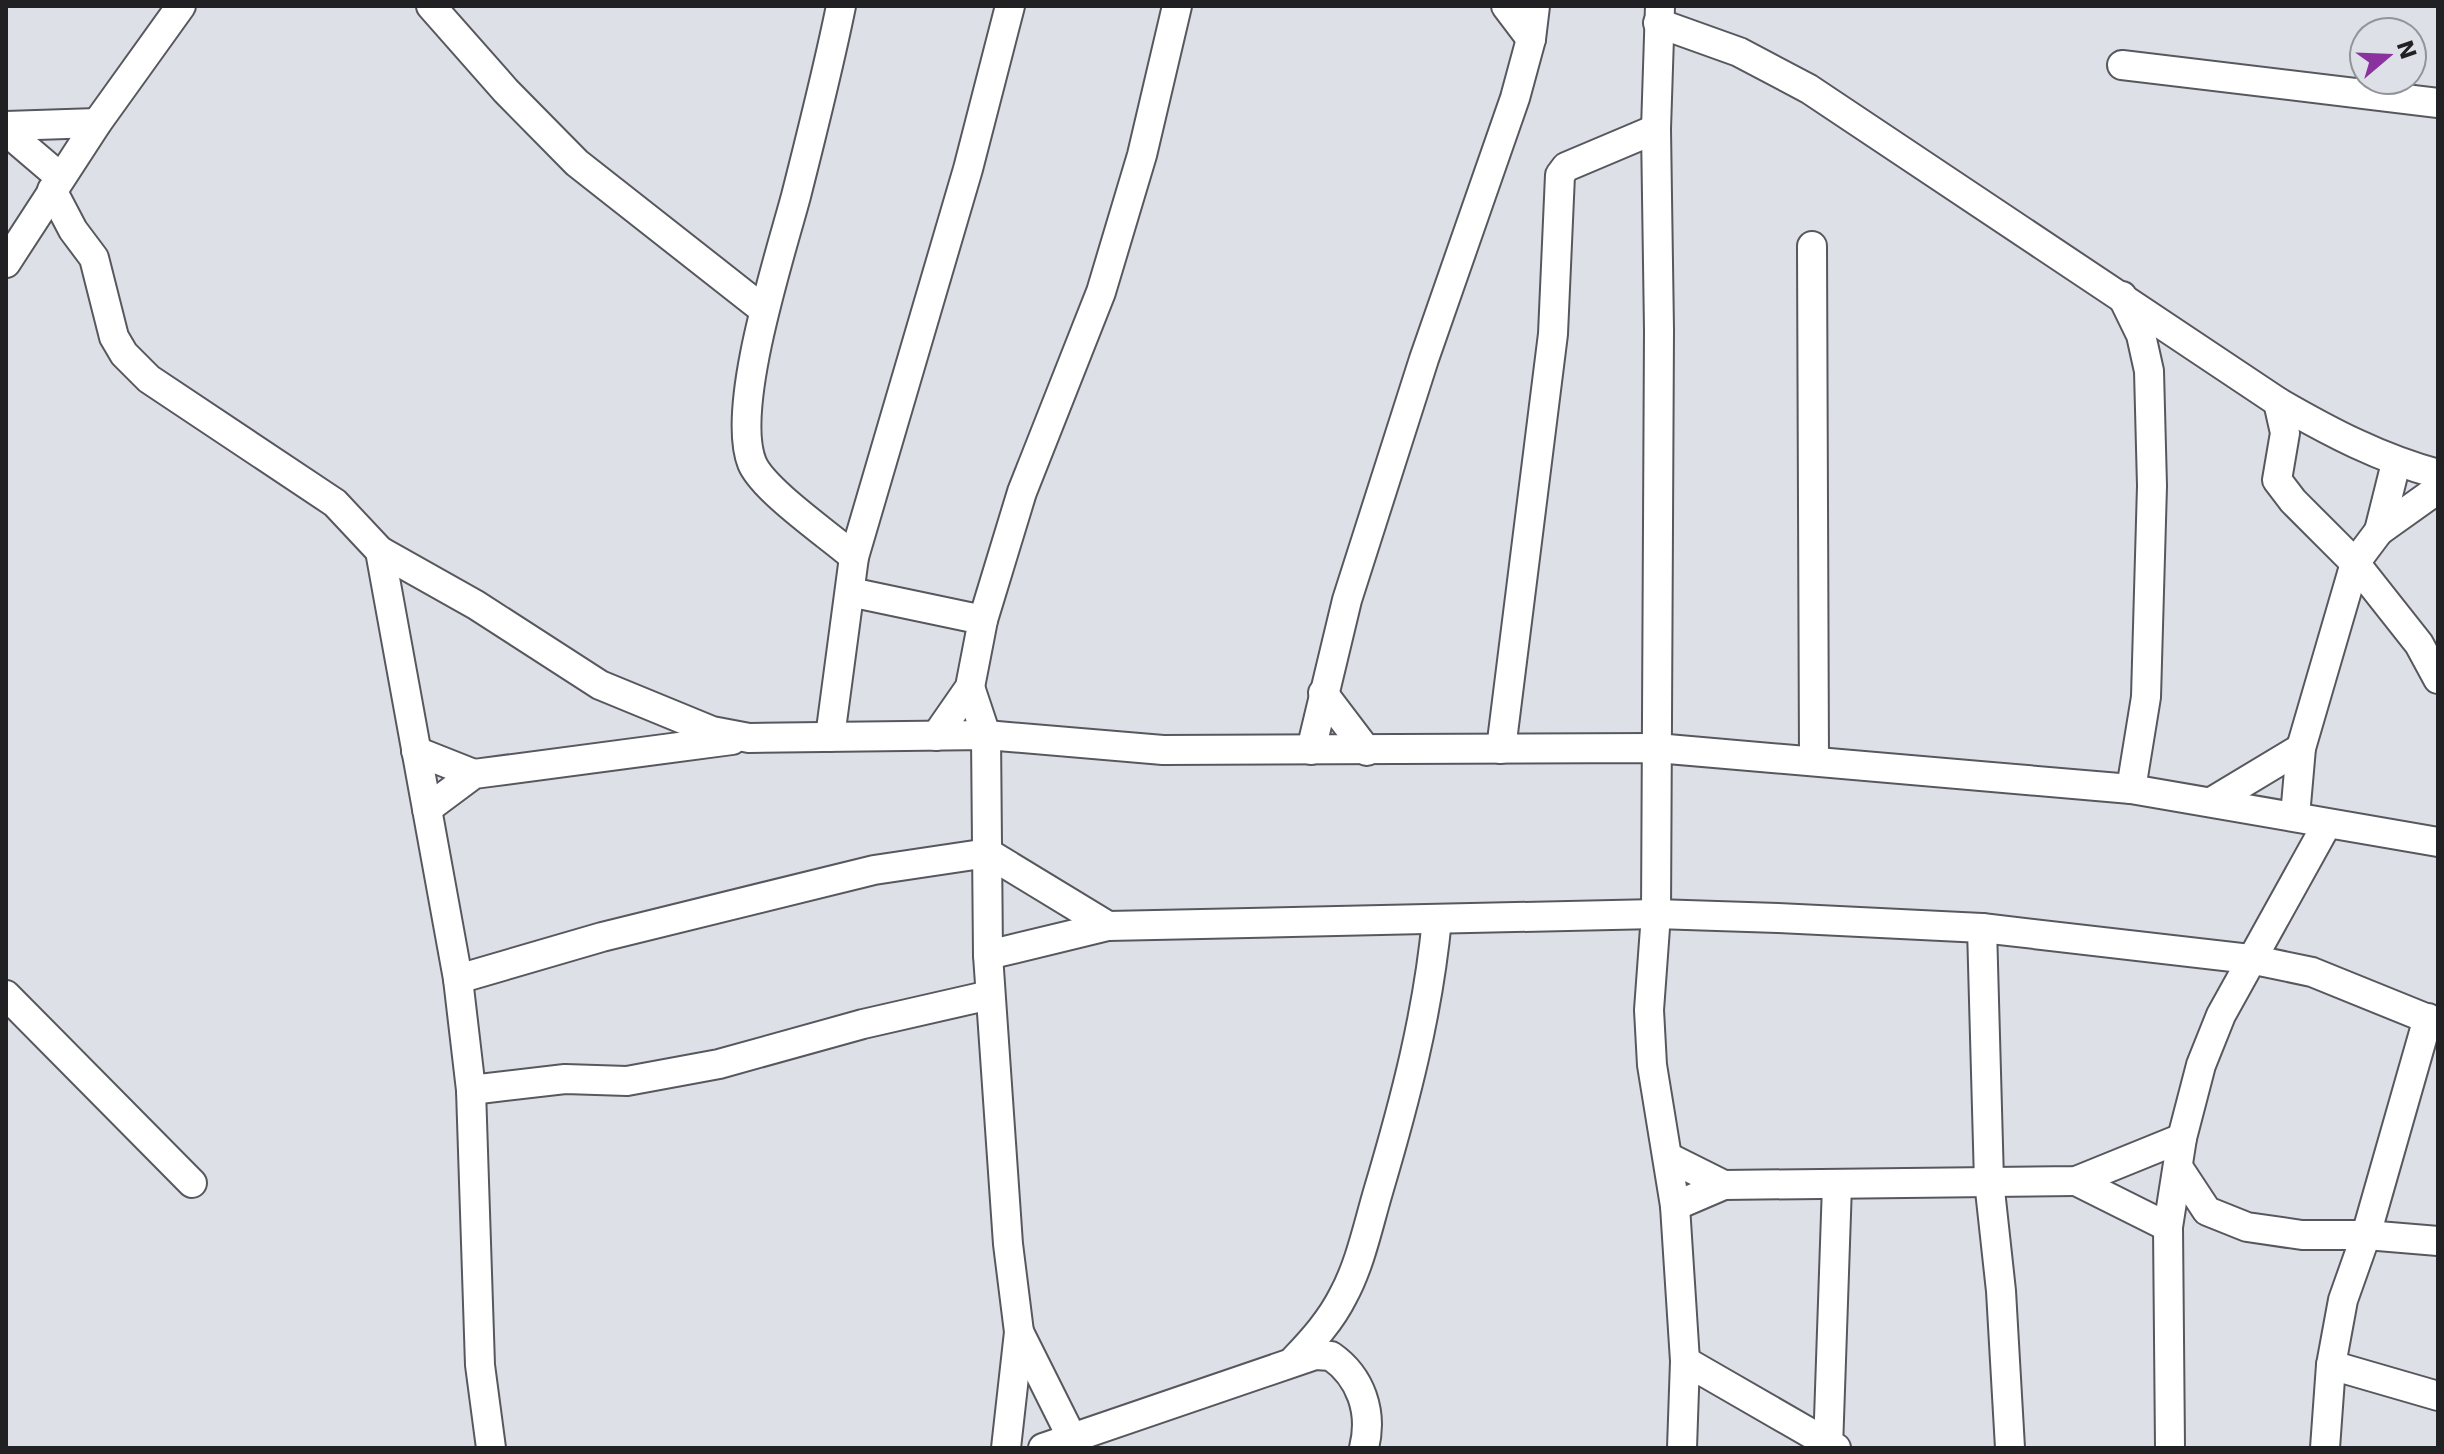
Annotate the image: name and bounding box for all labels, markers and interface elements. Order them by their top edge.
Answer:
north arrow [2348,16,2428,96]
text: N [2392,37,2421,62]

